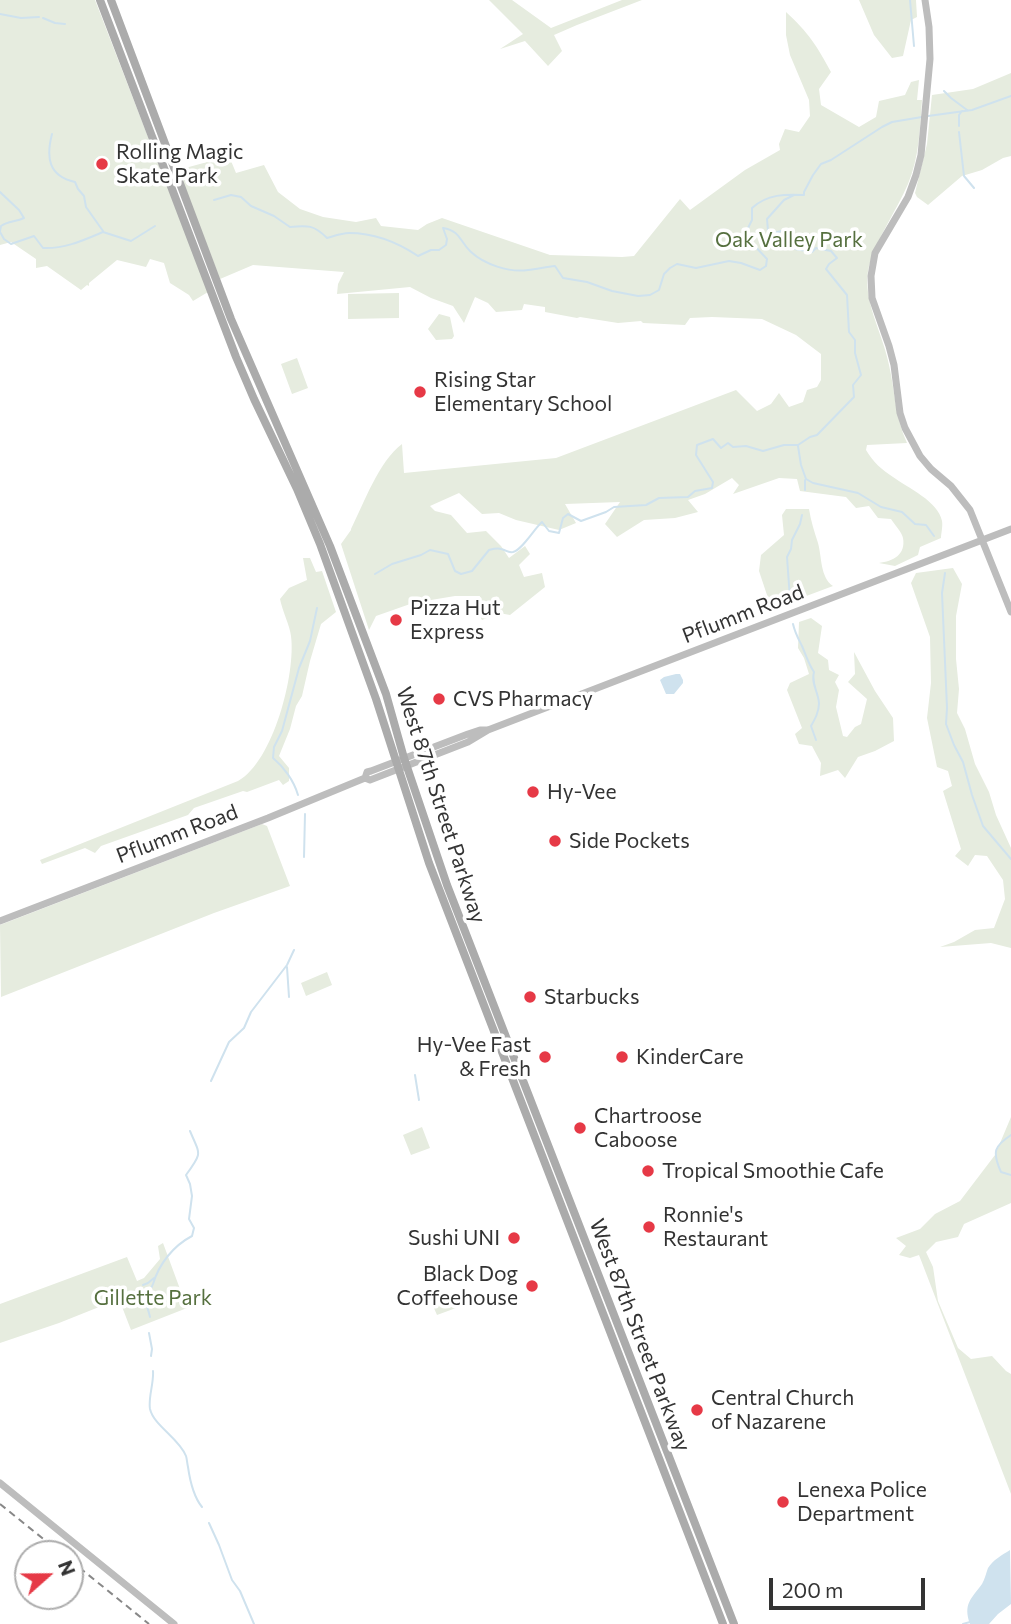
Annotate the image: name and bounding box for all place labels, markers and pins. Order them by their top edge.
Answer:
place label: Rolling Magic Skate Park [116,139,243,189]
marker: Rolling Magic Skate Park [94,156,110,172]
place label: Rising Star Elementary School [434,367,612,417]
marker: Rising Star Elementary School [412,384,428,400]
place label: Pizza Hut Express [410,595,501,645]
marker: Pizza Hut Express [388,612,404,628]
place label: CVS Pharmacy [453,686,593,712]
marker: CVS Pharmacy [431,691,447,707]
place label: Hy-Vee [547,779,616,805]
marker: Hy-Vee [525,784,541,800]
place label: Side Pockets [569,828,690,854]
marker: Side Pockets [547,833,563,849]
place label: Starbucks [544,984,640,1010]
marker: Starbucks [522,989,538,1005]
place label: Hy-Vee Fast & Fresh [417,1032,531,1082]
place label: KinderCare [636,1044,744,1070]
marker: Hy-Vee Fast & Fresh [537,1049,553,1065]
marker: KinderCare [614,1049,630,1065]
place label: Chartroose Caboose [594,1103,702,1153]
marker: Chartroose Caboose [572,1120,588,1136]
place label: Tropical Smoothie Cafe [662,1158,884,1184]
marker: Tropical Smoothie Cafe [640,1163,656,1179]
place label: Ronnie's Restaurant [663,1202,768,1252]
marker: Ronnie's Restaurant [641,1219,657,1235]
place label: Sushi UNI [408,1225,500,1251]
marker: Sushi UNI [506,1230,522,1246]
place label: Black Dog Coffeehouse [397,1261,518,1311]
marker: Black Dog Coffeehouse [524,1278,540,1294]
place label: Central Church of Nazarene [711,1385,854,1435]
marker: Central Church of Nazarene [689,1402,705,1418]
place label: Lenexa Police Department [797,1477,927,1527]
marker: Lenexa Police Department [775,1494,791,1510]

